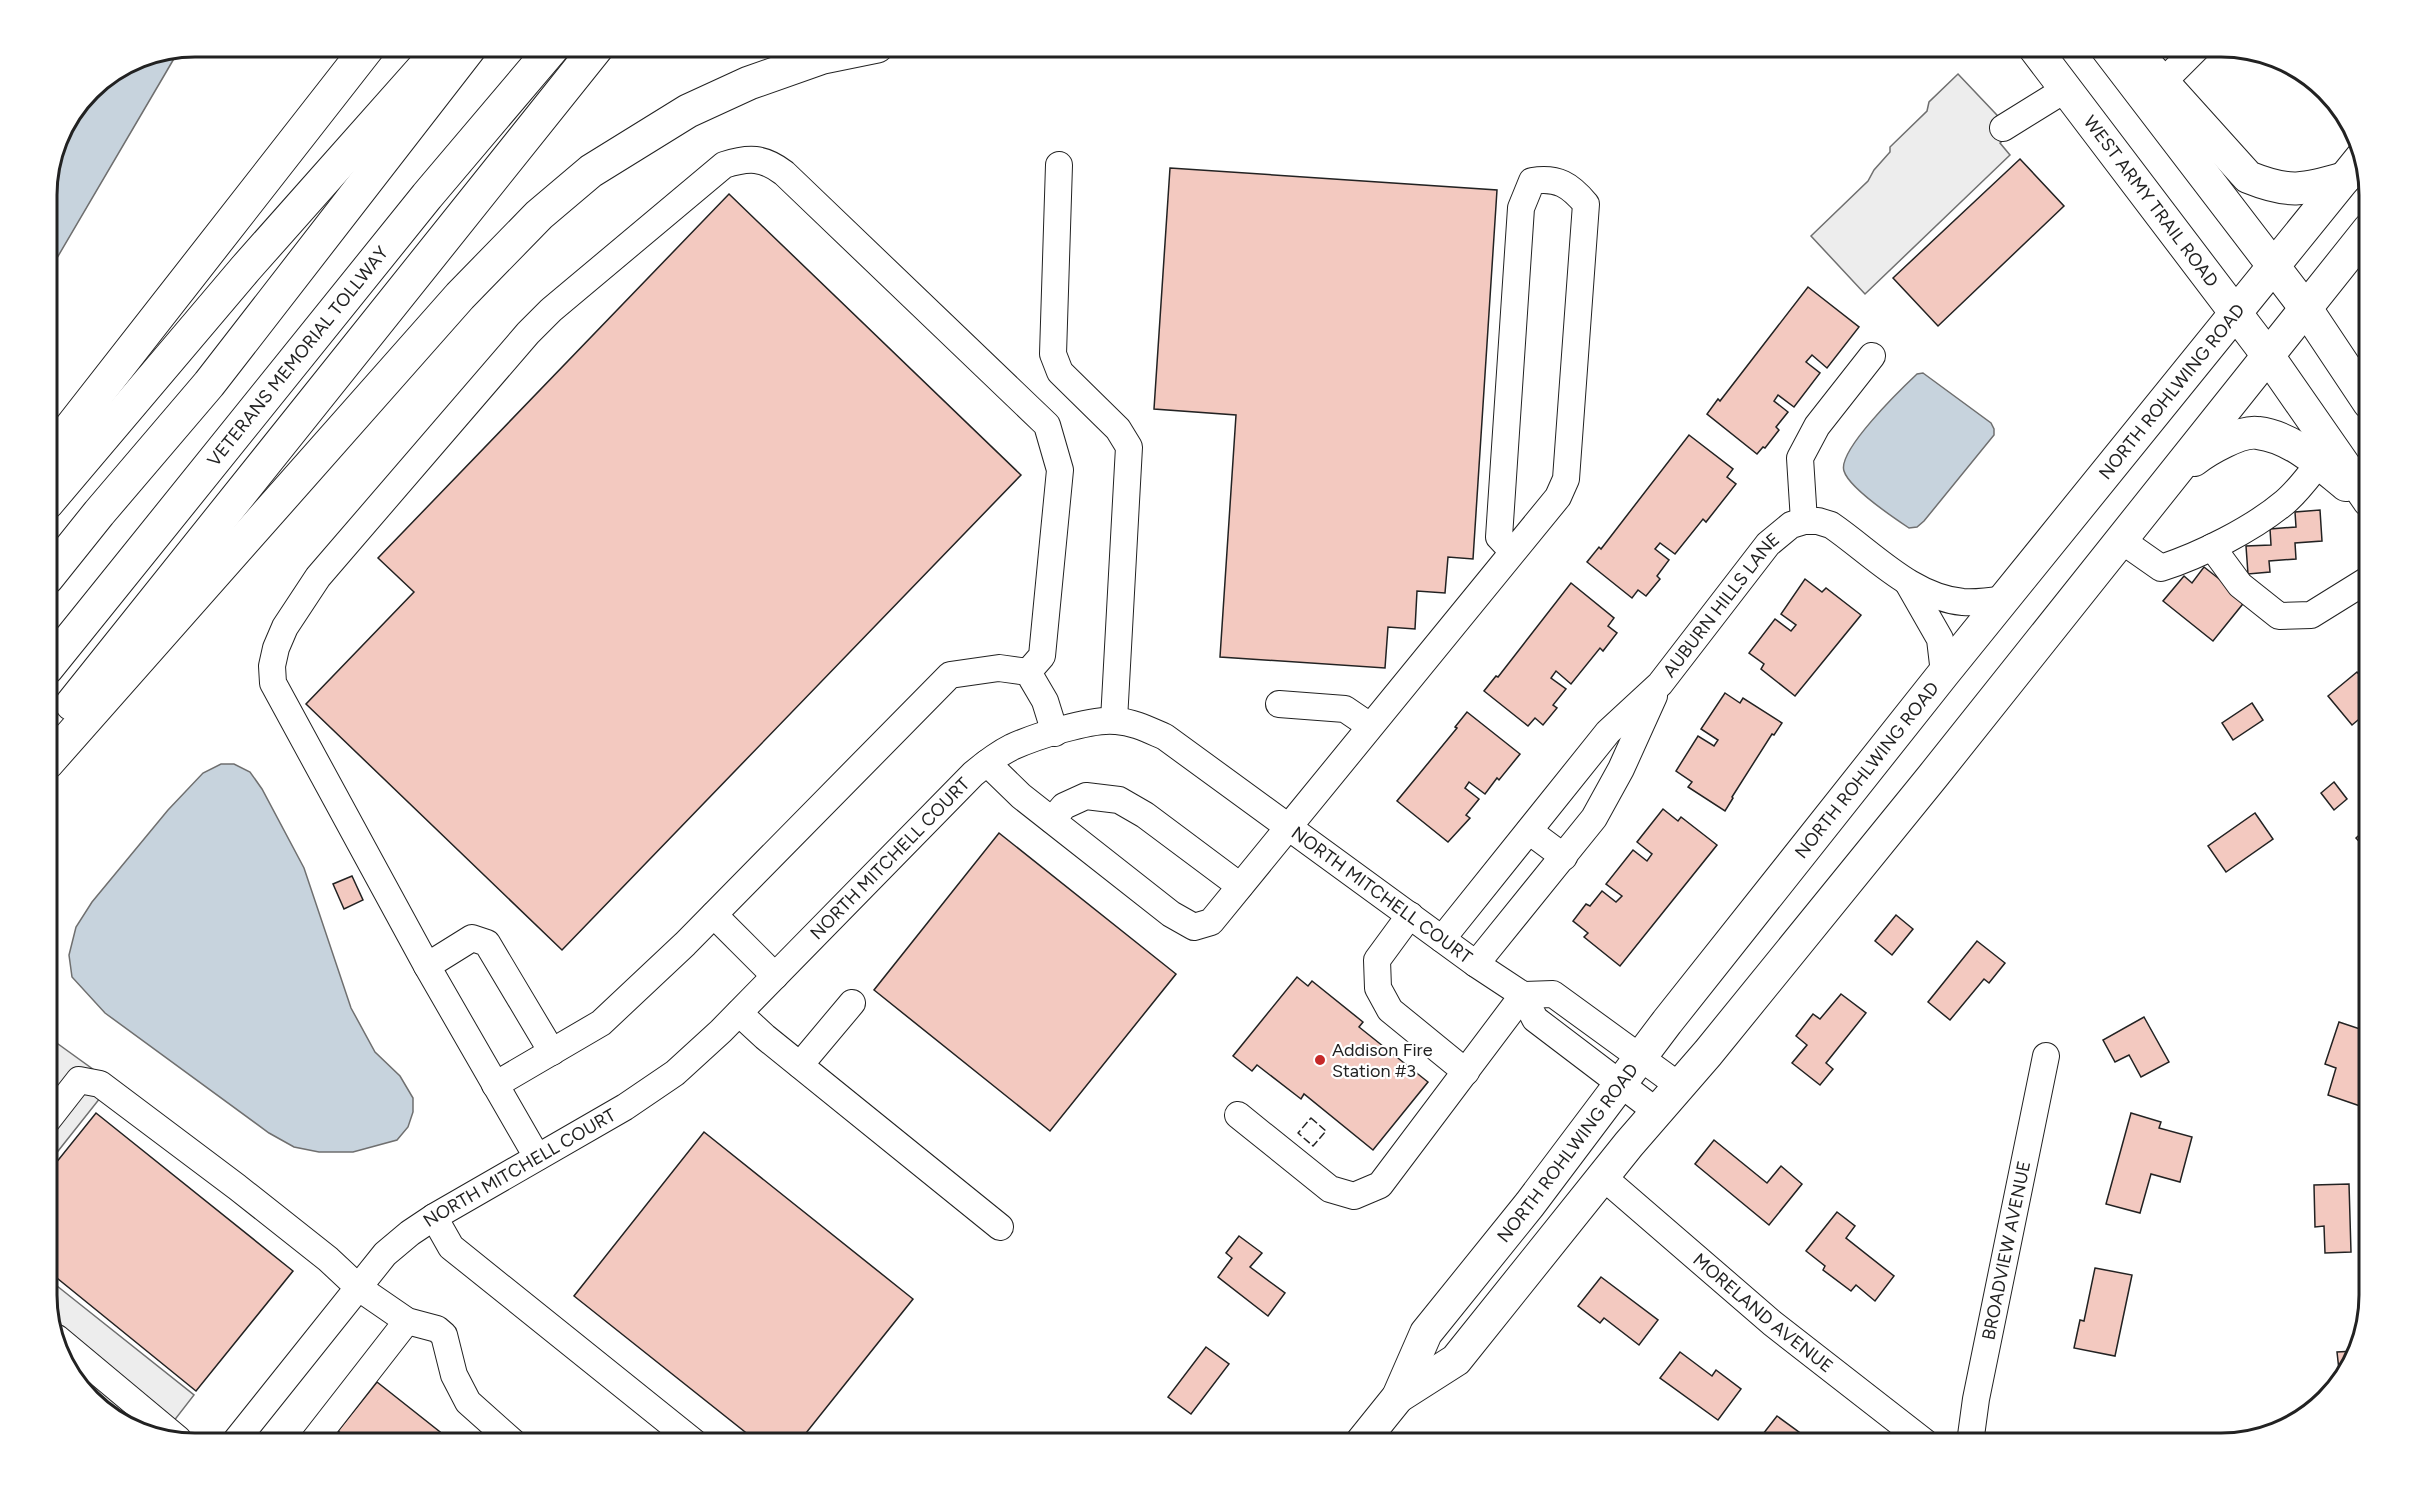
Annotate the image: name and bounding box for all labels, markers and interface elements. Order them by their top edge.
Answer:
street label: WEST ARMY TRAIL ROAD [2079,111,2223,291]
street label: VETERANS MEMORIAL TOLLWAY [203,242,393,471]
street label: NORTH ROHLWING ROAD [2094,299,2249,484]
street label: AUBURN HILLS LANE [1658,528,1784,682]
street label: NORTH ROHLWING ROAD [1790,677,1944,863]
street label: NORTH MITCHELL COURT [806,773,974,944]
street label: NORTH MITCHELL COURT [1287,822,1476,968]
place label: Addison Fire Station #3 [1332,1039,1433,1082]
marker: Addison Fire Station #3 [1313,1053,1327,1067]
street label: NORTH ROHLWING ROAD [1492,1059,1643,1247]
street label: NORTH MITCHELL COURT [419,1104,620,1232]
street label: BROADVIEW AVENUE [1977,1159,2035,1342]
street label: MORELAND AVENUE [1688,1249,1837,1377]

